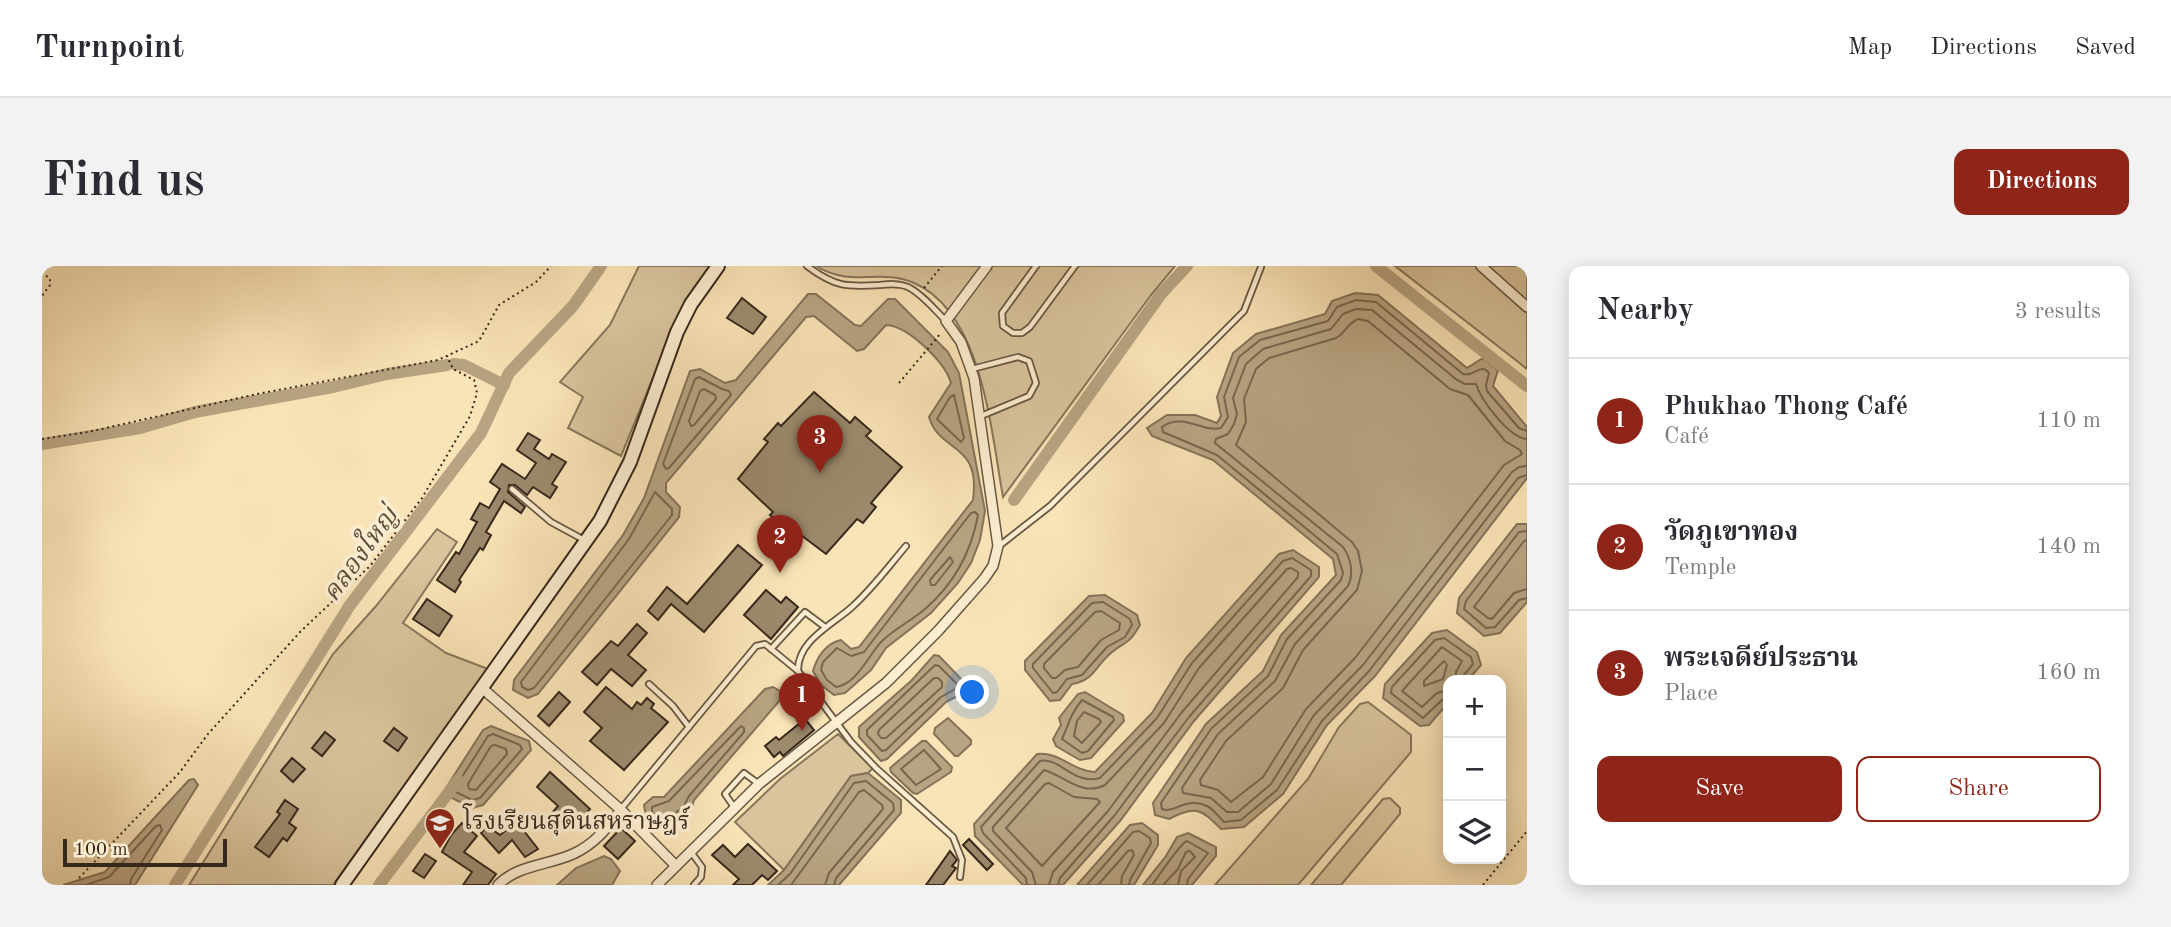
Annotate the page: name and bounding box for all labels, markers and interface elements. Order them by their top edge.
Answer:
text: Turnpoint [35,32,184,65]
text: Map [1848,36,1892,60]
text: Directions [1930,36,2037,60]
text: Saved [2075,36,2136,60]
button: Directions [1954,149,2129,215]
text: Find us [42,158,205,207]
text: Nearby [1597,296,1694,326]
text: 3 results [2015,300,2101,323]
text: Phukhao Thong Café [1664,394,1908,420]
text: 1 [1613,409,1627,432]
text: 110 m [2036,409,2101,432]
pin: 3 [797,415,843,473]
text: Café [1664,425,1709,448]
water label: คลองใหญ่ [313,496,407,607]
pin: 2 [757,515,803,573]
text: วัดภูเขาทอง [1664,520,1798,546]
text: 2 [1613,535,1627,558]
text: 140 m [2036,535,2101,558]
text: Temple [1664,556,1736,579]
text: พระเจดีย์ประธาน [1664,646,1858,672]
text: 3 [1613,661,1627,684]
text: 160 m [2036,661,2101,684]
pin: 1 [779,673,825,731]
your location [955,675,989,709]
map controls [1443,675,1506,864]
button: + [1443,675,1506,738]
text: Place [1664,682,1718,705]
button: − [1443,738,1506,801]
button: Save [1597,756,1842,822]
button: Share [1856,756,2101,822]
button: layers [1443,801,1506,864]
place label: โรงเรียนสุดินสหราษฎร์ [462,803,690,836]
school or university icon: โรงเรียนสุดินสหราษฎร์ [423,806,457,850]
scale bar [63,836,228,868]
text: 100 m [74,841,127,860]

